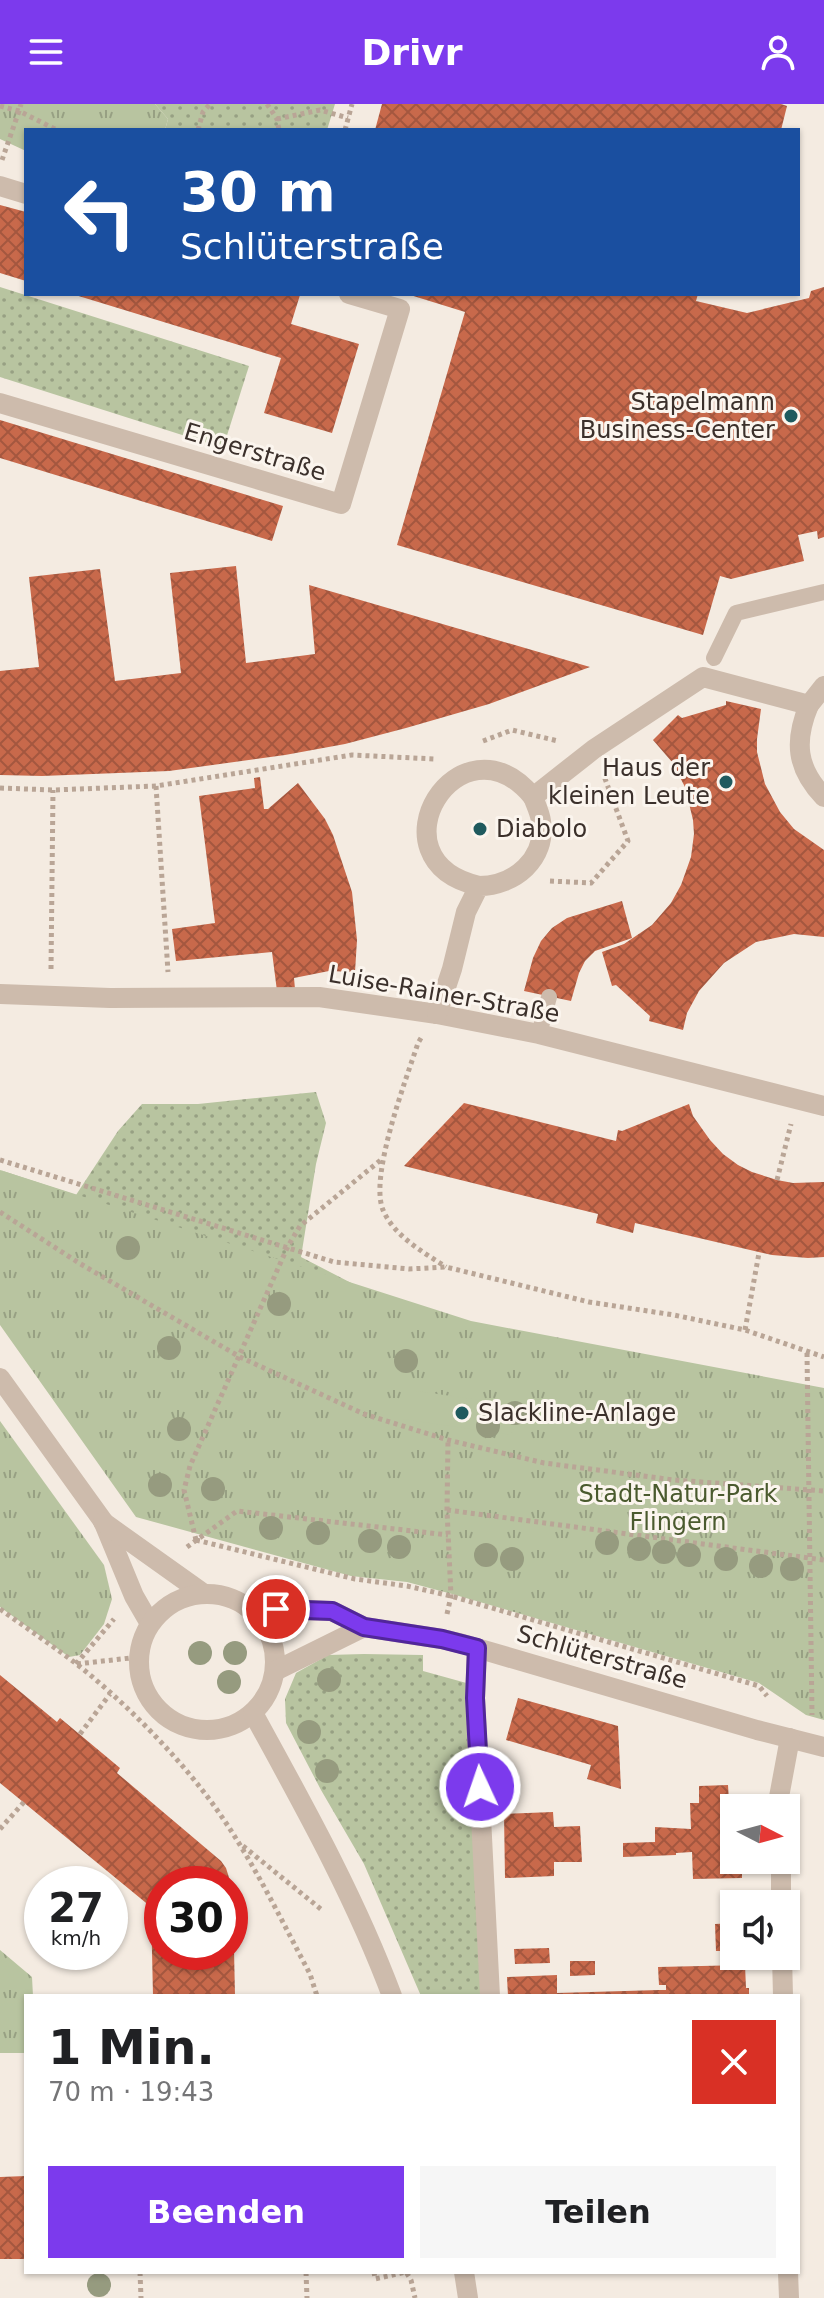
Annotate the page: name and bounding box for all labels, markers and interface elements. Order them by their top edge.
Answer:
icon: menu [24,30,68,74]
icon: person [756,30,800,74]
text: Drivr [361,32,463,73]
text: 30 m [180,159,336,224]
icon: left [48,160,152,264]
text: Schlüterstraße [180,226,444,267]
place label: Stapelmann Business-Center [580,388,775,444]
marker: Stapelmann Business-Center [782,407,800,425]
street label: Engerstraße [181,417,329,487]
place label: Haus der kleinen Leute [548,754,710,810]
marker: Haus der kleinen Leute [717,773,735,791]
place label: Diabolo [496,815,587,843]
marker: Diabolo [471,820,489,838]
street label: Luise-Rainer-Straße [326,960,562,1028]
place label: Slackline-Anlage [478,1399,676,1427]
marker: Slackline-Anlage [453,1404,471,1422]
park label: Stadt-Natur-Park Flingern [579,1480,778,1536]
pin [242,1575,310,1643]
icon: arrive [254,1587,298,1631]
street label: Schlüterstraße [514,1619,690,1695]
position arrow [438,1745,522,1829]
north arrow [720,1794,800,1874]
map controls [720,1794,800,1970]
speed limit sign: 30 [144,1866,248,1970]
text: 27 [48,1885,104,1931]
button: sound [720,1890,800,1970]
text: km/h [51,1926,101,1950]
text: 1 Min. [48,2019,215,2075]
button: close [692,2020,776,2104]
text: 70 m · 19:43 [48,2077,214,2107]
button: Beenden [48,2166,404,2258]
button: Teilen [420,2166,776,2258]

